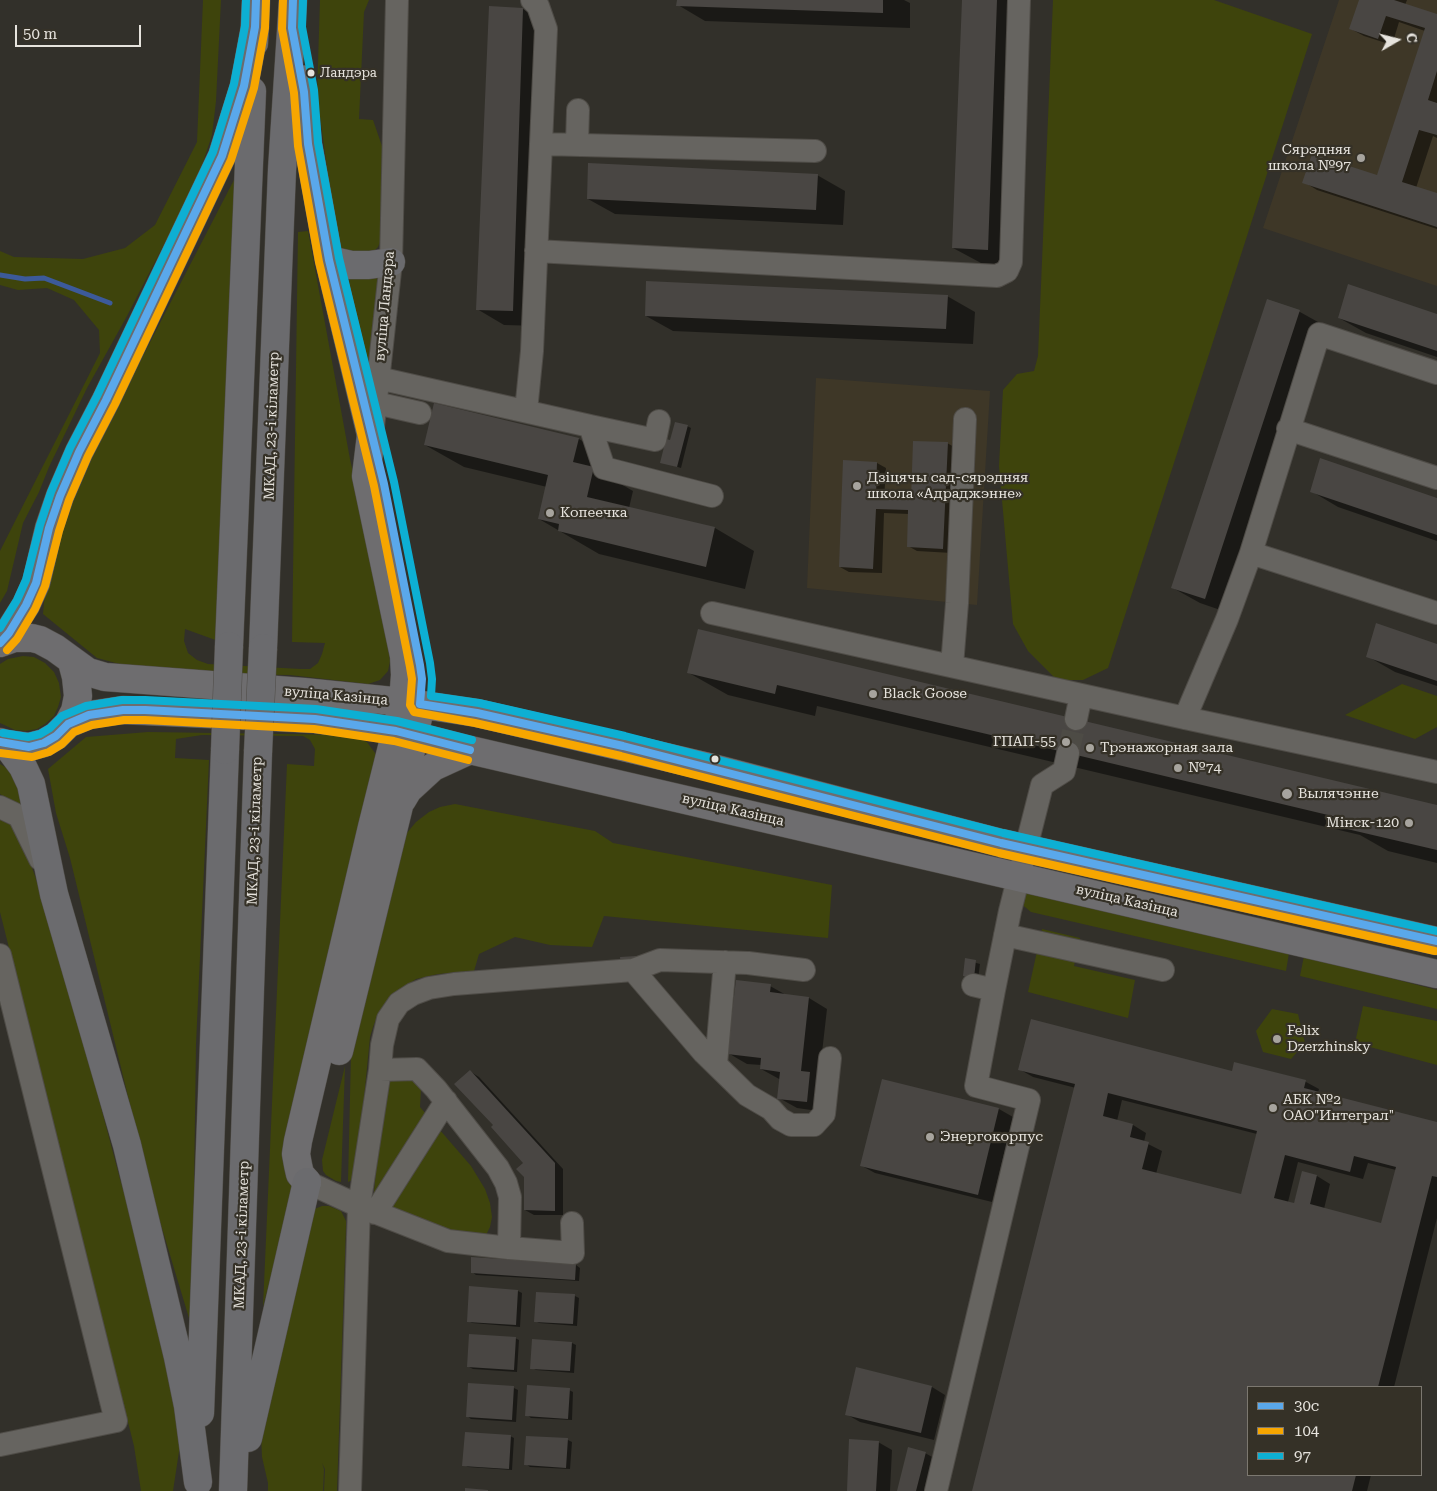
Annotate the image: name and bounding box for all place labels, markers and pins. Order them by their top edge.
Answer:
place label: Ландэра [320,65,377,81]
marker: Ландэра [306,68,316,78]
place label: Сярэдняя школа №97 [1268,142,1351,174]
marker: Сярэдняя школа №97 [1355,152,1367,164]
place label: Дзіцячы сад-сярэдняя школа «Адраджэнне» [867,470,1028,502]
marker: Дзіцячы сад-сярэдняя школа «Адраджэнне» [851,480,863,492]
place label: Копеечка [560,505,627,521]
marker: Копеечка [544,507,556,519]
place label: Black Goose [883,686,967,702]
marker: Black Goose [867,688,879,700]
place label: ГПАП-55 [993,734,1056,750]
marker: ГПАП-55 [1060,736,1072,748]
place label: Трэнажорная зала [1100,740,1233,756]
marker: Трэнажорная зала [1084,742,1096,754]
unlabelled marker [710,754,720,764]
place label: №74 [1188,760,1221,776]
marker: №74 [1172,762,1184,774]
place label: Вылячэнне [1298,786,1379,802]
marker: Вылячэнне [1280,787,1294,801]
place label: Мінск-120 [1326,815,1399,831]
marker: Мінск-120 [1403,817,1415,829]
place label: Felix Dzerzhinsky [1287,1023,1371,1056]
marker: Felix Dzerzhinsky [1271,1033,1283,1045]
place label: АБК №2 ОАО"Интеграл" [1283,1092,1394,1124]
marker: АБК №2 ОАО"Интеграл" [1267,1102,1279,1114]
place label: Энергокорпус [940,1129,1043,1145]
marker: Энергокорпус [924,1131,936,1143]

